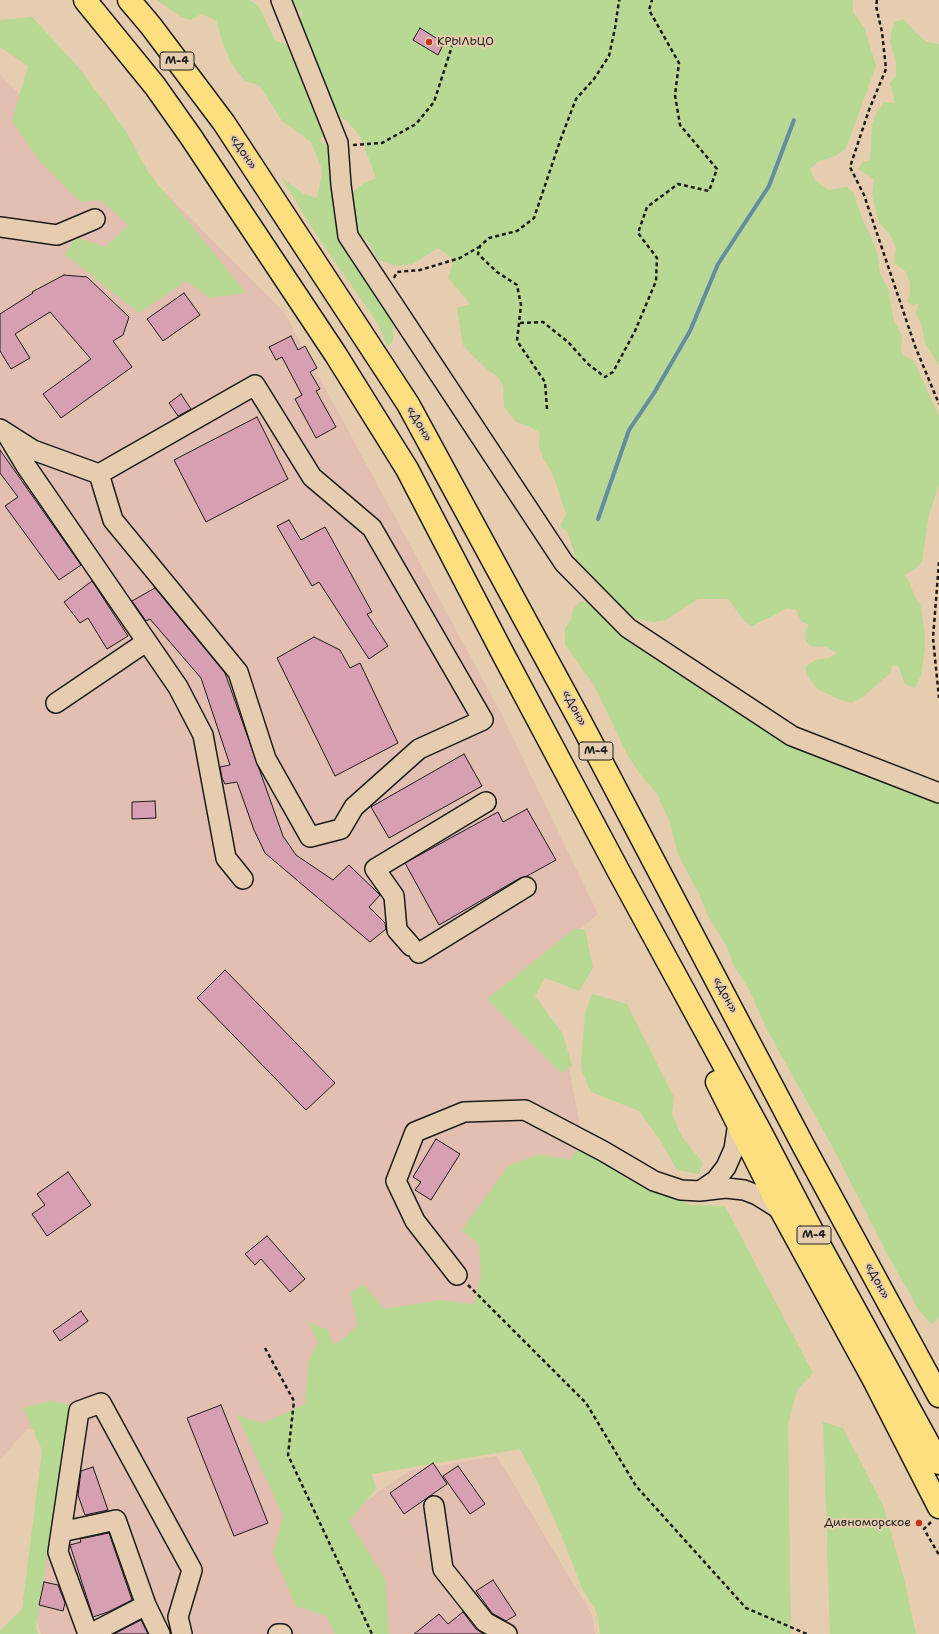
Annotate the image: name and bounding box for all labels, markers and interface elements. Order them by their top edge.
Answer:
place label: КРЫЛЬЦО [437,35,494,49]
marker: КРЫЛЬЦО [424,37,434,47]
road number: М-4 [160,52,194,70]
street label: «Дон» [227,132,259,172]
street label: «Дон» [403,404,435,444]
street label: «Дон» [559,688,589,728]
road number: М-4 [579,742,613,760]
street label: «Дон» [710,975,740,1015]
road number: М-4 [797,1226,831,1244]
street label: «Дон» [862,1261,892,1301]
place label: Дивноморское [824,1516,911,1530]
marker: Дивноморское [914,1518,924,1528]

